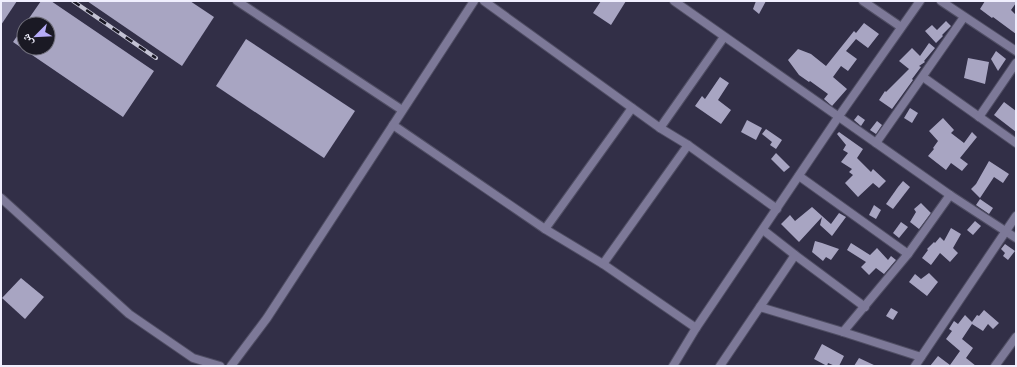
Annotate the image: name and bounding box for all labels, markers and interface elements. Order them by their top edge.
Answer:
north arrow [16,16,56,56]
text: ش [16,31,37,49]

